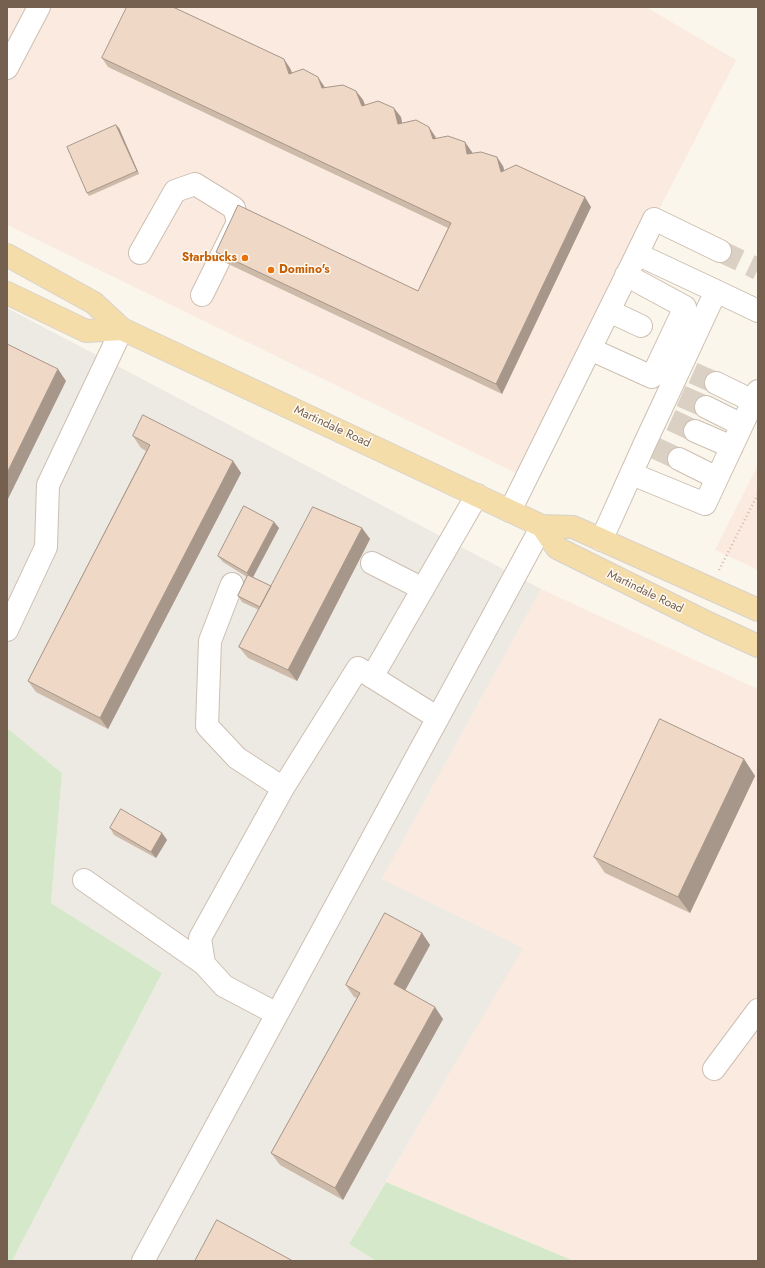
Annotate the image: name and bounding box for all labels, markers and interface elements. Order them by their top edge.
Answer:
place label: Starbucks [182,251,237,265]
marker: Starbucks [240,253,250,263]
place label: Domino's [279,263,330,277]
marker: Domino's [266,265,276,275]
street label: Martindale Road [291,403,373,451]
street label: Martindale Road [605,567,685,617]

